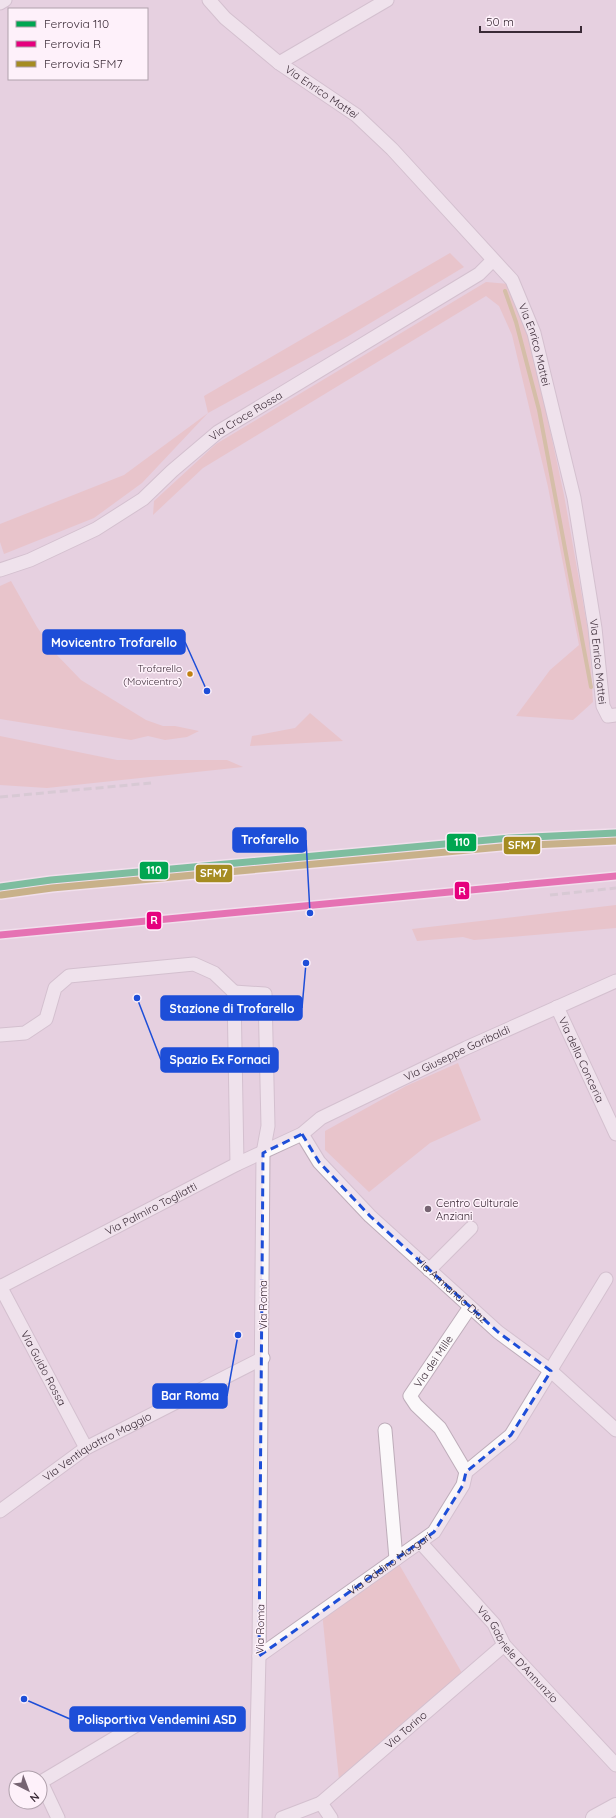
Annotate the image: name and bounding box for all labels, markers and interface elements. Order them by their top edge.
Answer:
legend [8,8,148,80]
scale bar [480,8,581,34]
text: 50 m [486,14,514,29]
text: Ferrovia 110 [44,16,109,31]
text: Ferrovia R [44,36,101,51]
text: Ferrovia SFM7 [44,56,123,71]
street label: Via Enrico Mattei [282,62,362,121]
street label: Via Enrico Mattei [515,301,554,387]
street label: Via Croce Rossa [206,388,285,444]
street label: Via Enrico Mattei [587,618,610,705]
callout: Movicentro Trofarello [43,630,185,654]
text: Movicentro Trofarello [51,635,177,650]
place label: Trofarello (Movicentro) [123,662,182,688]
marker: Trofarello (Movicentro) [185,669,195,679]
callout: Trofarello [233,828,306,852]
text: Trofarello [241,832,299,847]
line badge: 110 [446,833,477,852]
text: 110 [454,835,470,849]
line badge: SFM7 [503,836,541,855]
text: SFM7 [508,838,536,852]
line badge: 110 [139,861,169,880]
text: 110 [146,863,162,877]
line badge: SFM7 [195,864,233,883]
text: SFM7 [200,866,228,880]
line badge: R [454,881,470,900]
text: R [458,884,466,898]
line badge: R [146,911,162,930]
text: R [150,913,158,927]
callout: Stazione di Trofarello [161,996,302,1020]
text: Stazione di Trofarello [170,1001,295,1016]
street label: Via della Conceria [556,1015,607,1104]
street label: Via Giuseppe Garibaldi [402,1022,512,1084]
callout: Spazio Ex Fornaci [161,1048,278,1072]
text: Spazio Ex Fornaci [170,1052,271,1067]
street label: Via Palmiro Togliatti [103,1179,199,1238]
place label: Centro Culturale Anziani [436,1196,518,1223]
marker: Centro Culturale Anziani [423,1204,433,1214]
street label: Via Armando Diaz [413,1254,490,1326]
street label: Via Roma [256,1280,270,1330]
street label: Via Guido Rossa [18,1328,69,1408]
street label: Via dei Mille [411,1332,456,1390]
callout: Bar Roma [153,1384,227,1408]
text: Bar Roma [161,1388,219,1403]
street label: Via Ventiquattro Maggio [40,1409,154,1484]
street label: Via Oddino Morgari [345,1529,434,1598]
street label: Via Gabriele D'Annunzio [474,1603,562,1706]
street label: Via Roma [253,1604,267,1654]
callout: Polisportiva Vendemini ASD [70,1707,245,1731]
street label: Via Torino [382,1707,430,1752]
text: Polisportiva Vendemini ASD [77,1712,237,1727]
north arrow [8,1770,48,1810]
text: N [27,1790,42,1805]

